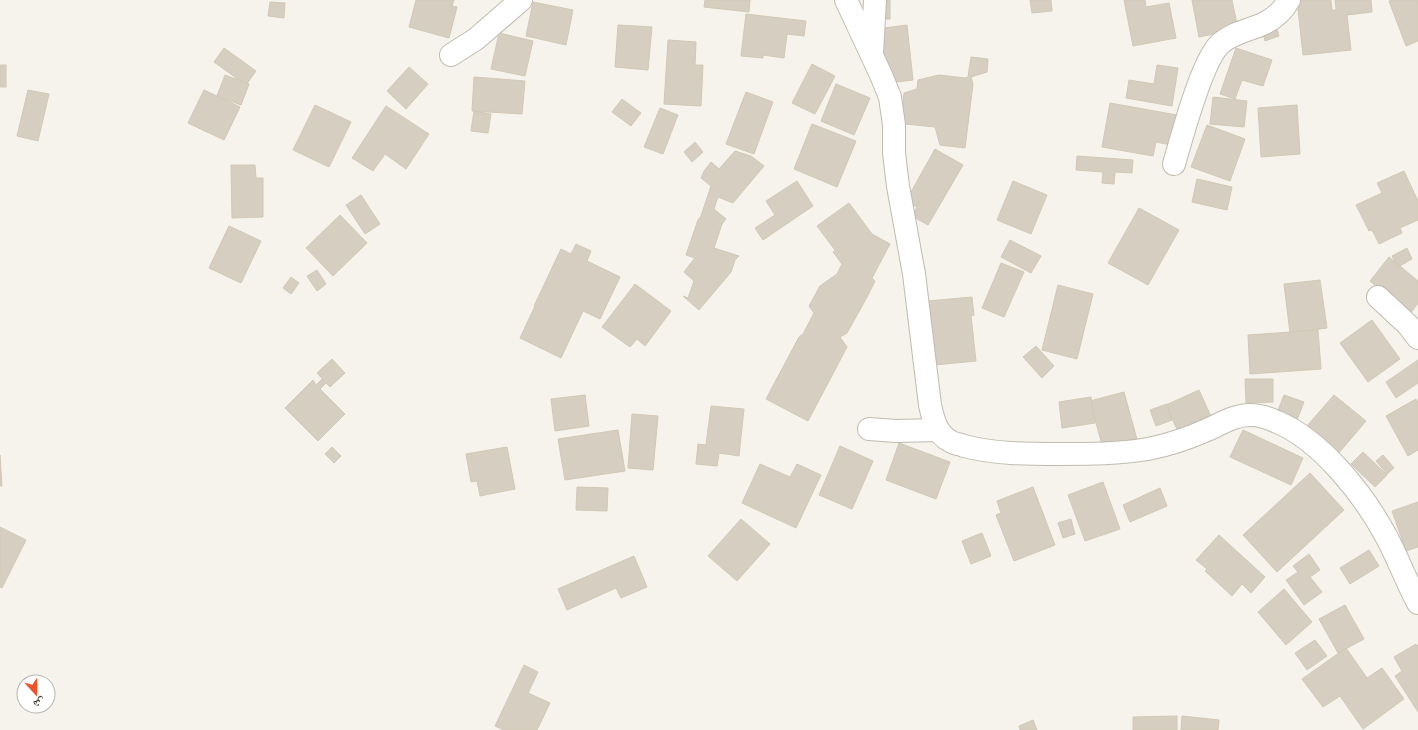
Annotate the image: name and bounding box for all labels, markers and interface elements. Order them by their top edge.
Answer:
north arrow [16,674,56,714]
text: ش [31,694,47,711]

